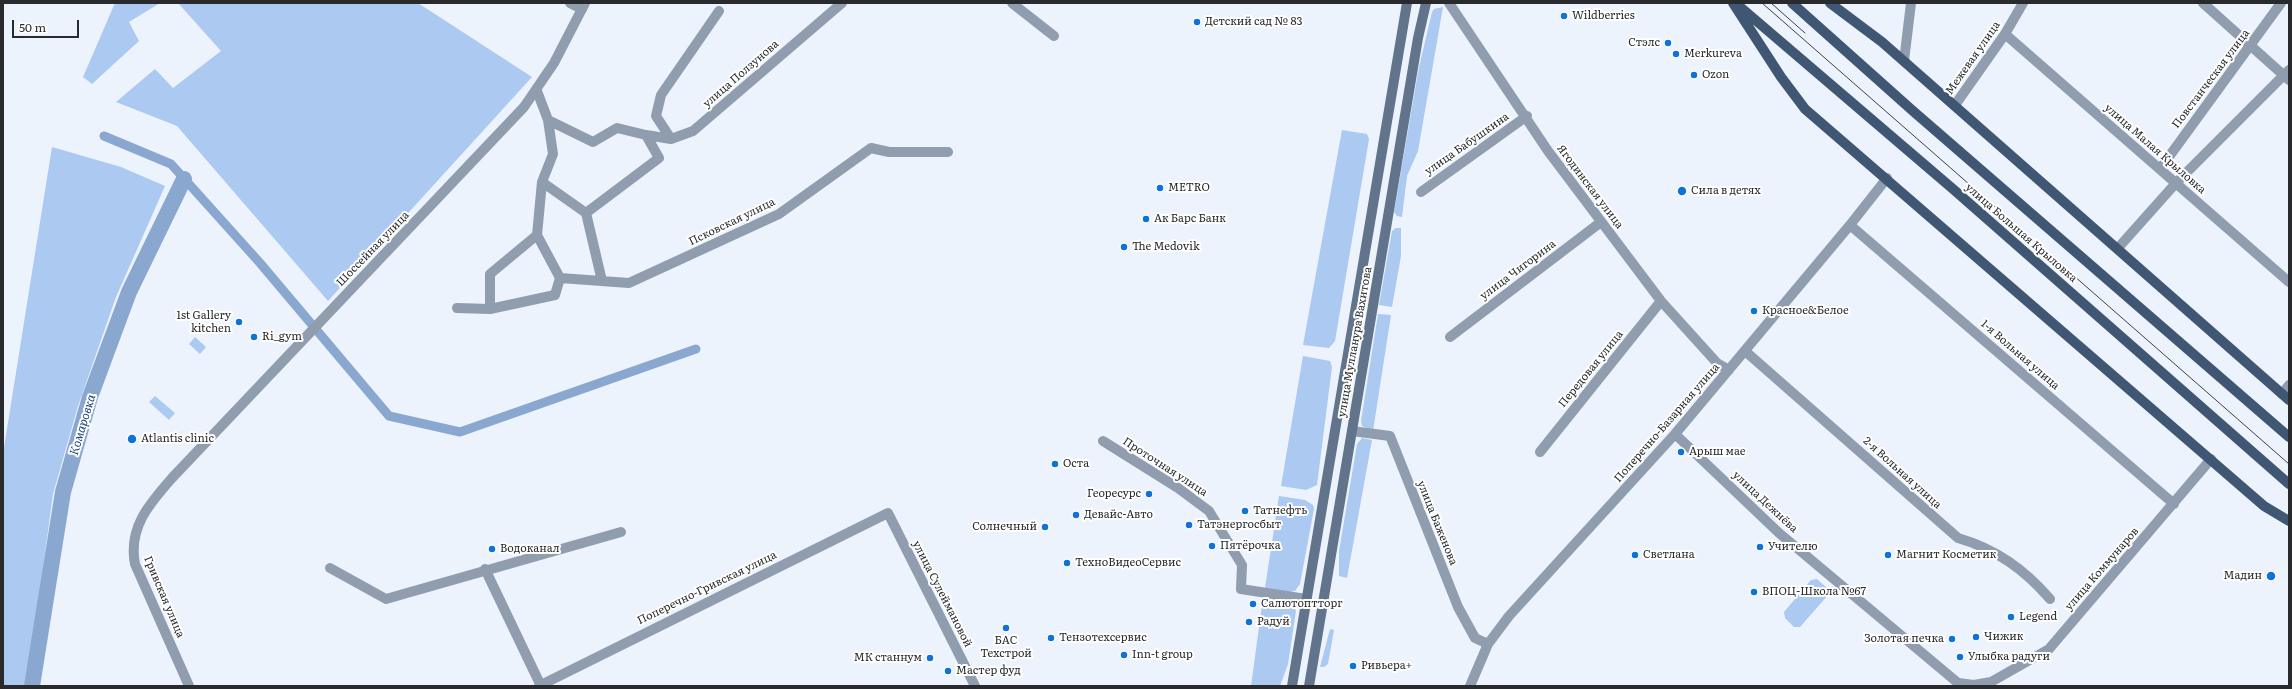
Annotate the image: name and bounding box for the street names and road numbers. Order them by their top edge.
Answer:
street label: Межевая улица [1943,19,2003,97]
street label: Повстанческая улица [2169,27,2253,131]
street label: улица Ползунова [700,38,782,110]
street label: улица Малая Крыловка [2102,101,2208,197]
street label: улица Бабушкина [1422,110,1512,178]
street label: Ягодинская улица [1554,142,1626,232]
street label: улица Большая Крыловка [1962,181,2080,285]
street label: Псковская улица [687,195,777,249]
street label: Шоссейная улица [334,209,412,289]
street label: улица Чигорина [1478,237,1558,303]
street label: улица Мулланура Вахитова [1335,266,1375,418]
street label: 1-я Вольная улица [1978,317,2062,393]
street label: Передовая улица [1556,328,1626,410]
street label: Поперечно-Базарная улица [1612,361,1722,485]
street label: 2-я Вольная улица [1860,434,1944,512]
street label: Проточная улица [1120,435,1210,499]
street label: улица Дежнёва [1730,468,1800,536]
street label: улица Баженова [1414,479,1460,567]
street label: улица Коммунаров [2062,525,2142,613]
street label: улица Сулеймановой [909,539,975,649]
street label: Поперечно-Гривская улица [635,548,779,628]
street label: Гривская улица [141,554,187,640]

